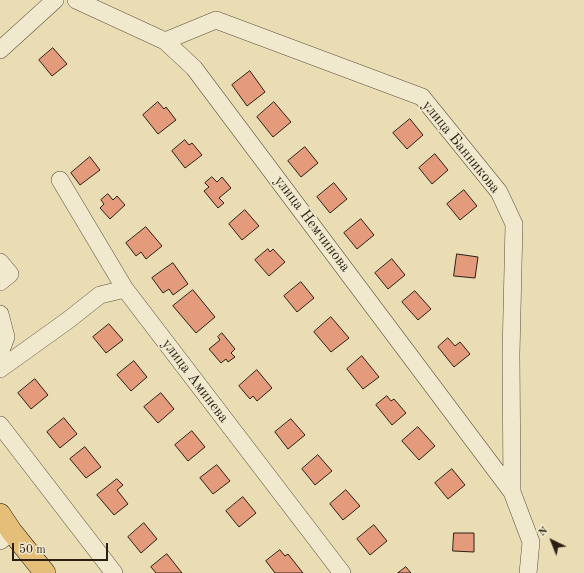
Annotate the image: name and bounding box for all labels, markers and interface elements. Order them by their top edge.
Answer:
street label: улица Банникова [418,97,504,197]
street label: улица Немчинова [270,172,354,276]
street label: улица Аминева [158,335,232,427]
north arrow [532,521,572,561]
text: N [537,525,550,539]
scale bar [14,535,110,561]
text: 50 m [19,544,46,556]

